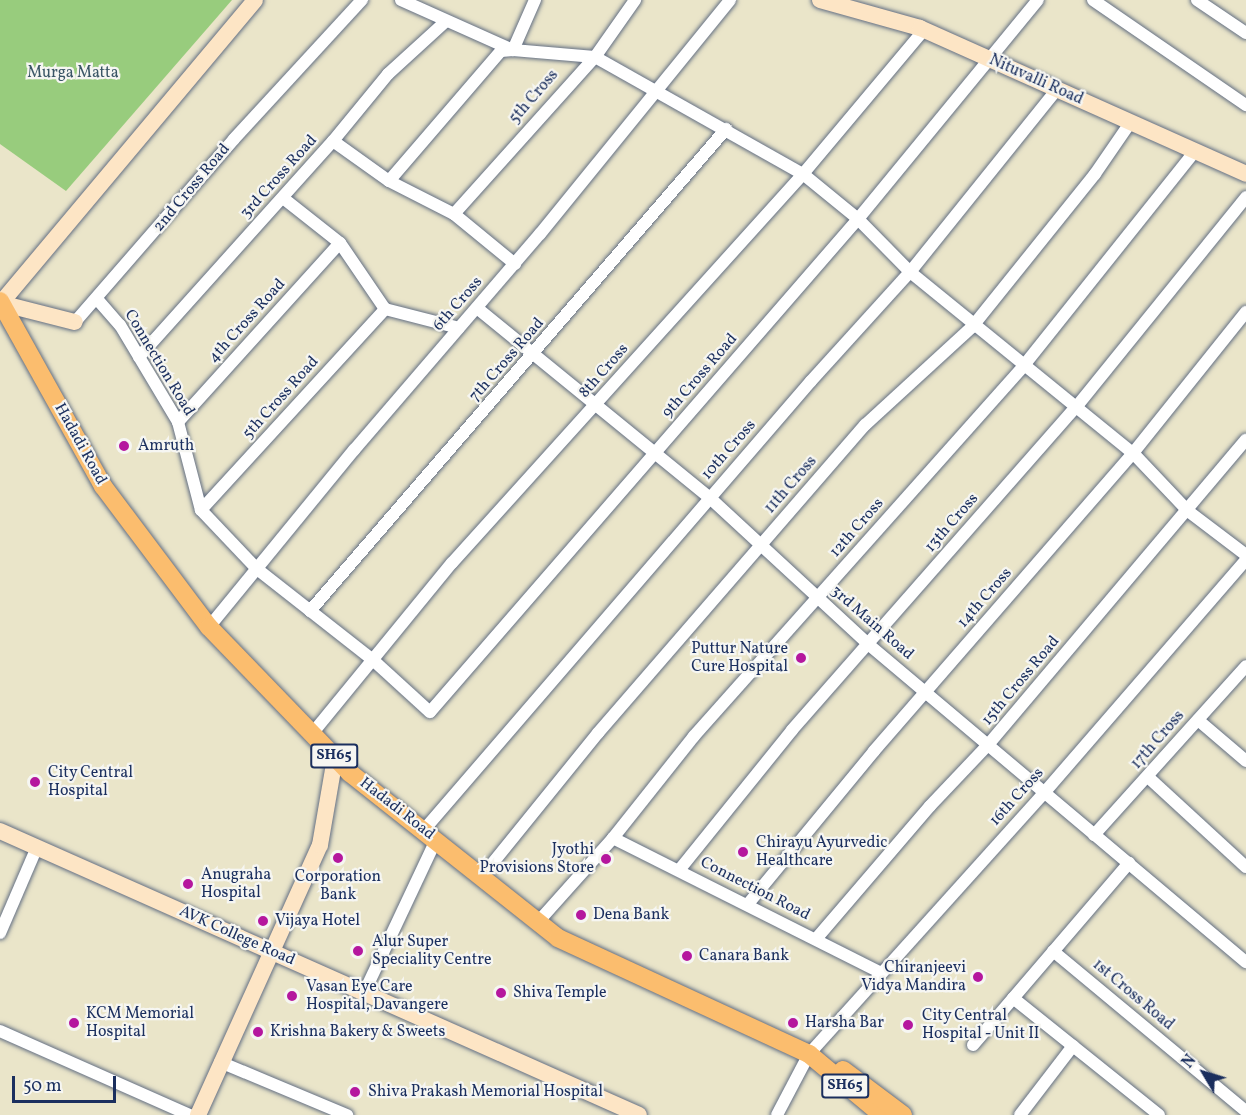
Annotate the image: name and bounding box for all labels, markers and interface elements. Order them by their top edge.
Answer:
street label: Nituvalli Road [986,51,1086,109]
park label: Murga Matta [27,63,119,83]
street label: 5th Cross [505,66,563,128]
street label: 3rd Cross Road [236,131,322,223]
street label: 2nd Cross Road [150,140,234,236]
street label: 6th Cross [429,273,487,335]
street label: 4th Cross Road [204,275,290,367]
street label: Connection Road [120,306,198,420]
street label: 7th Cross Road [465,314,549,406]
street label: 9th Cross Road [658,330,742,422]
street label: 8th Cross [575,340,633,402]
street label: 5th Cross Road [239,353,323,443]
street label: Hadadi Road [50,400,110,488]
street label: 10th Cross [698,416,760,484]
place label: Amruth [138,436,194,456]
marker: Amruth [115,437,133,455]
street label: 11th Cross [761,452,821,518]
street label: 13th Cross [921,489,983,557]
street label: 12th Cross [826,494,888,562]
street label: 14th Cross [954,564,1016,632]
street label: 3rd Main Road [827,582,917,664]
street label: 15th Cross Road [978,632,1064,730]
place label: Puttur Nature Cure Hospital [691,639,788,677]
marker: Puttur Nature Cure Hospital [792,649,810,667]
street label: 17th Cross [1127,707,1189,773]
road number: SH65 [310,744,358,768]
place label: City Central Hospital [48,763,133,801]
street label: 16th Cross [986,764,1048,830]
marker: City Central Hospital [26,773,44,791]
street label: Hadadi Road [356,774,438,844]
place label: Chirayu Ayurvedic Healthcare [756,833,887,871]
place label: Jyothi Provisions Store [480,840,594,878]
marker: Chirayu Ayurvedic Healthcare [734,843,752,861]
marker: Corporation Bank [331,851,345,865]
marker: Jyothi Provisions Store [599,852,613,866]
street label: Connection Road [697,853,813,925]
place label: Anugraha Hospital [201,865,271,903]
place label: Corporation Bank [295,867,381,905]
marker: Anugraha Hospital [179,875,197,893]
street label: AVK College Road [176,902,298,970]
place label: Dena Bank [593,905,669,925]
marker: Dena Bank [574,908,588,922]
place label: Vijaya Hotel [275,911,360,931]
marker: Vijaya Hotel [256,914,270,928]
place label: Alur Super Speciality Centre [372,932,492,970]
marker: Alur Super Speciality Centre [349,942,367,960]
place label: Canara Bank [699,946,789,966]
marker: Canara Bank [680,949,694,963]
street label: 1st Cross Road [1088,955,1178,1035]
place label: Chiranjeevi Vidya Mandira [861,958,966,996]
marker: Chiranjeevi Vidya Mandira [971,970,985,984]
place label: Vasan Eye Care Hospital, Davangere [306,977,448,1015]
place label: Shiva Temple [513,983,607,1003]
marker: Shiva Temple [494,986,508,1000]
marker: Vasan Eye Care Hospital, Davangere [283,987,301,1005]
place label: KCM Memorial Hospital [86,1004,194,1042]
place label: City Central Hospital - Unit II [922,1006,1040,1044]
place label: Harsha Bar [805,1013,884,1033]
marker: KCM Memorial Hospital [67,1016,81,1030]
marker: Harsha Bar [786,1016,800,1030]
marker: City Central Hospital - Unit II [899,1016,917,1034]
place label: Krishna Bakery & Sweets [270,1022,446,1042]
marker: Krishna Bakery & Sweets [251,1025,265,1039]
north arrow [1174,1043,1234,1103]
text: N [1178,1051,1202,1073]
scale bar [15,1064,118,1102]
text: 50 m [23,1074,62,1099]
road number: SH65 [821,1074,869,1098]
place label: Shiva Prakash Memorial Hospital [368,1082,603,1102]
marker: Shiva Prakash Memorial Hospital [346,1083,364,1101]

